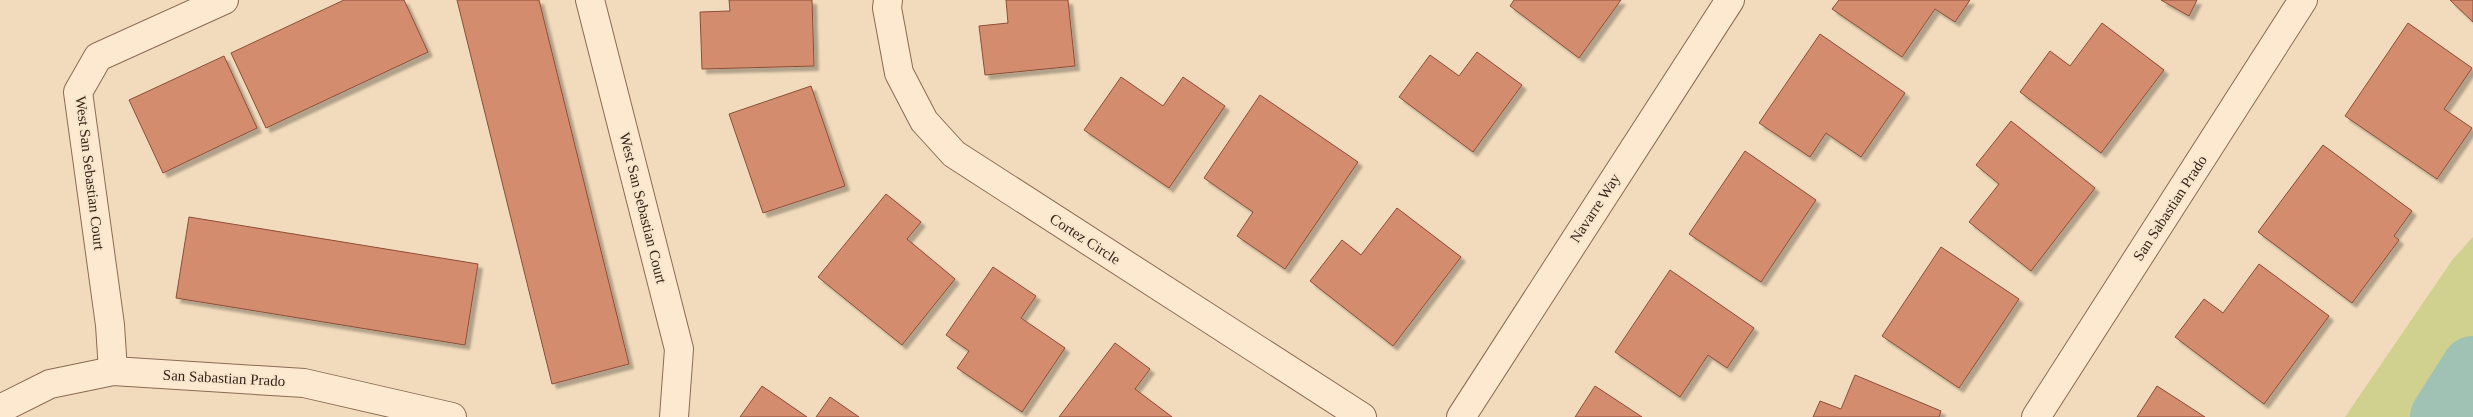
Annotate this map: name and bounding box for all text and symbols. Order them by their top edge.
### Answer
street label: West San Sebastian Court [73,95,107,252]
street label: West San Sebastian Court [616,131,670,286]
street label: San Sabastian Prado [2130,152,2210,264]
street label: Navarre Way [1567,170,1623,245]
street label: Cortez Circle [1047,210,1123,268]
street label: San Sabastian Prado [162,367,286,389]

